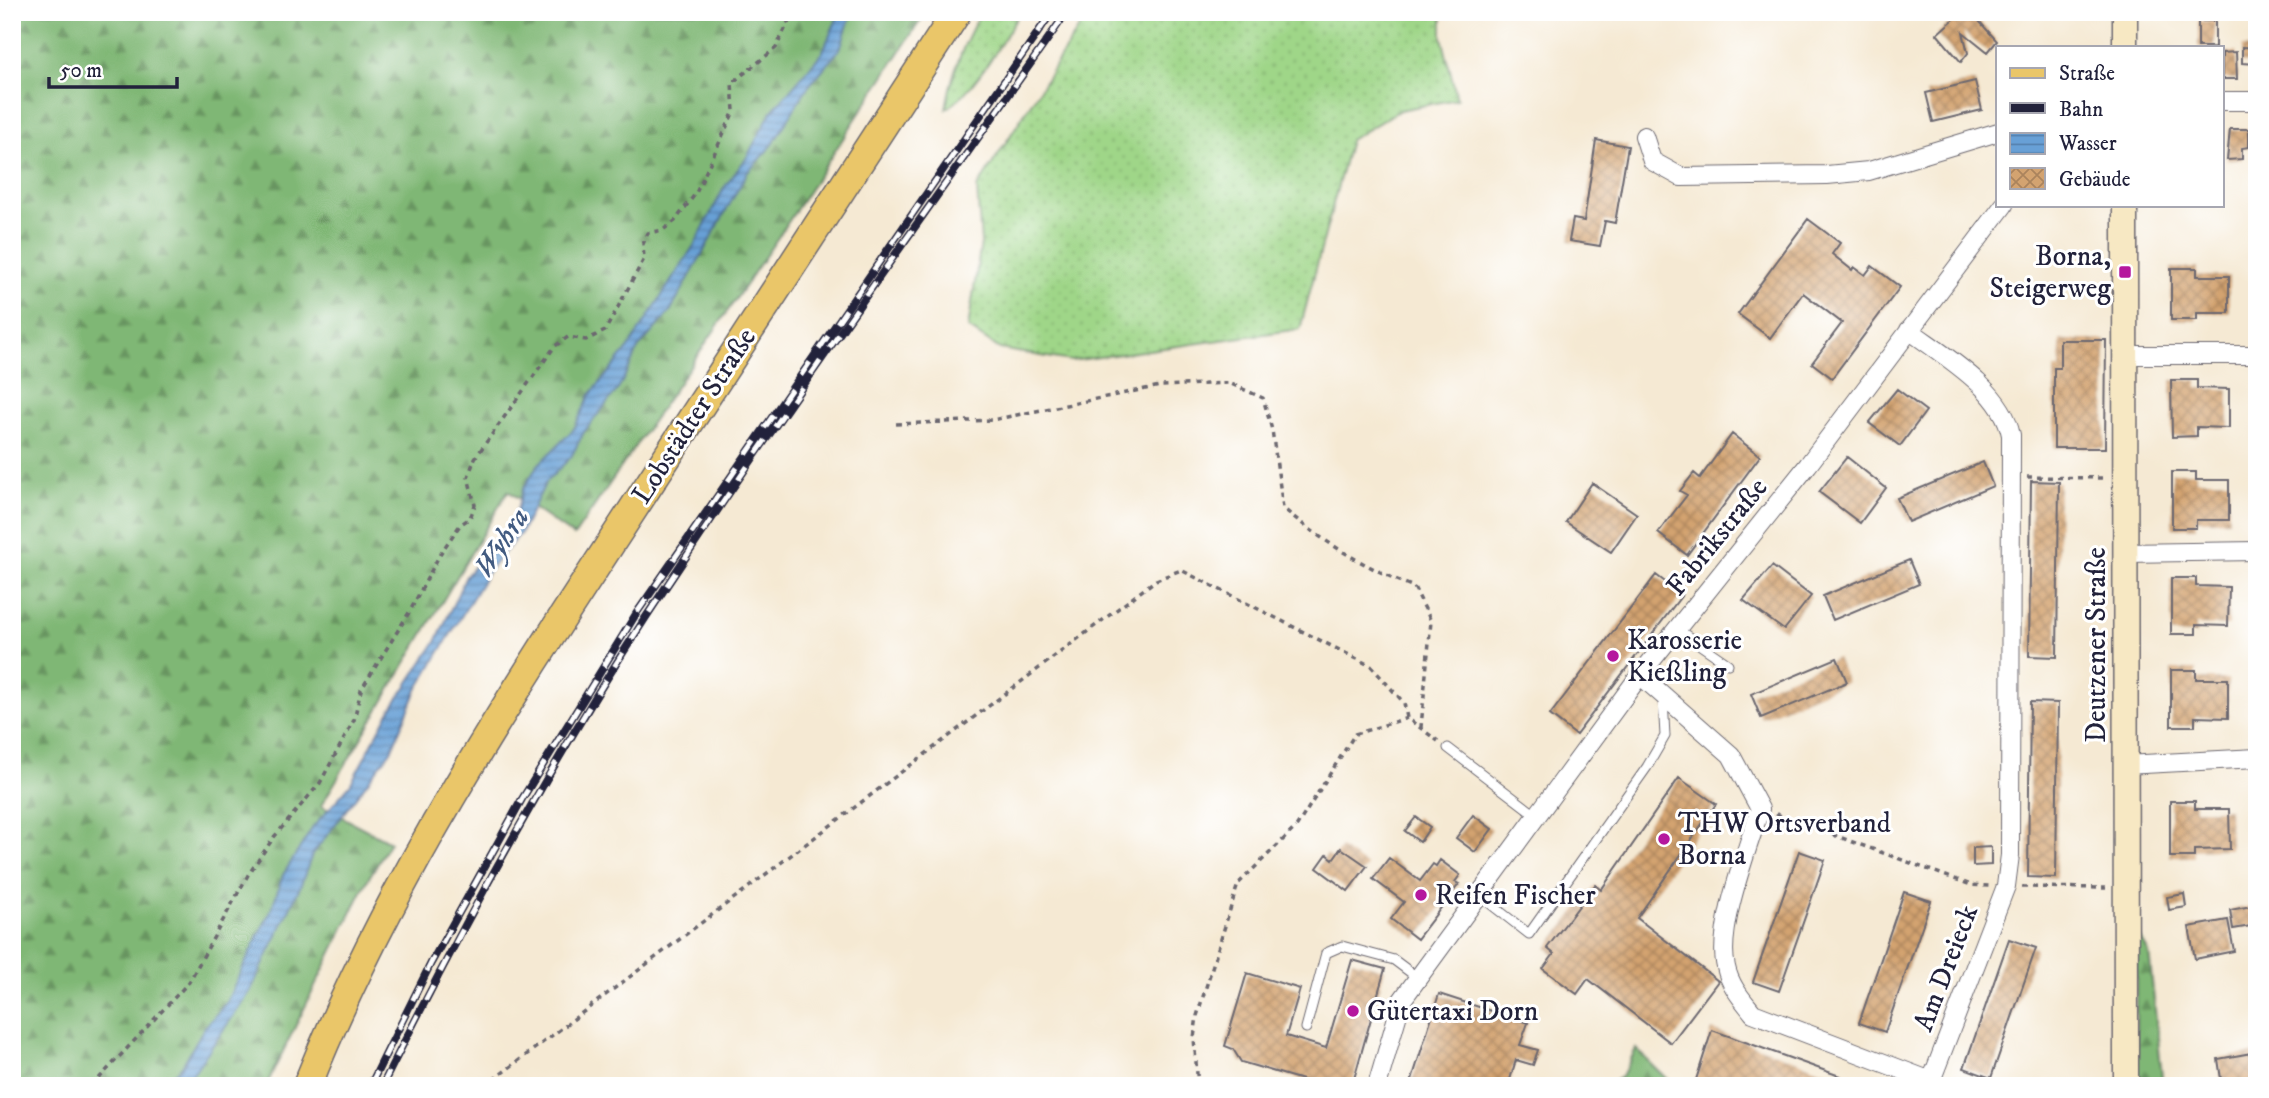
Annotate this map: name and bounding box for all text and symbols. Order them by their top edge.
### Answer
scale bar [49,46,177,90]
legend [1996,46,2224,206]
text: 50 m [60,58,102,84]
text: Straße [2059,61,2115,87]
text: Bahn [2059,97,2103,123]
text: Wasser [2058,131,2117,157]
text: Gebäude [2059,167,2131,193]
place label: Borna, Steigerweg [1990,239,2111,306]
marker: Borna, Steigerweg [2117,264,2133,280]
street label: Lobstädter Straße [624,322,764,510]
street label: Fabrikstraße [1659,471,1775,603]
water label: Wyhra [466,501,538,585]
street label: Deutzener Straße [2079,547,2114,743]
place label: Karosserie Kießling [1627,623,1742,690]
marker: Karosserie Kießling [1605,648,1621,664]
place label: THW Ortsverband Borna [1678,806,1891,873]
marker: THW Ortsverband Borna [1656,831,1672,847]
place label: Reifen Fischer [1435,878,1596,913]
marker: Reifen Fischer [1413,887,1429,903]
street label: Am Dreieck [1906,900,1986,1036]
place label: Gütertaxi Dorn [1367,994,1539,1029]
marker: Gütertaxi Dorn [1345,1003,1361,1019]

